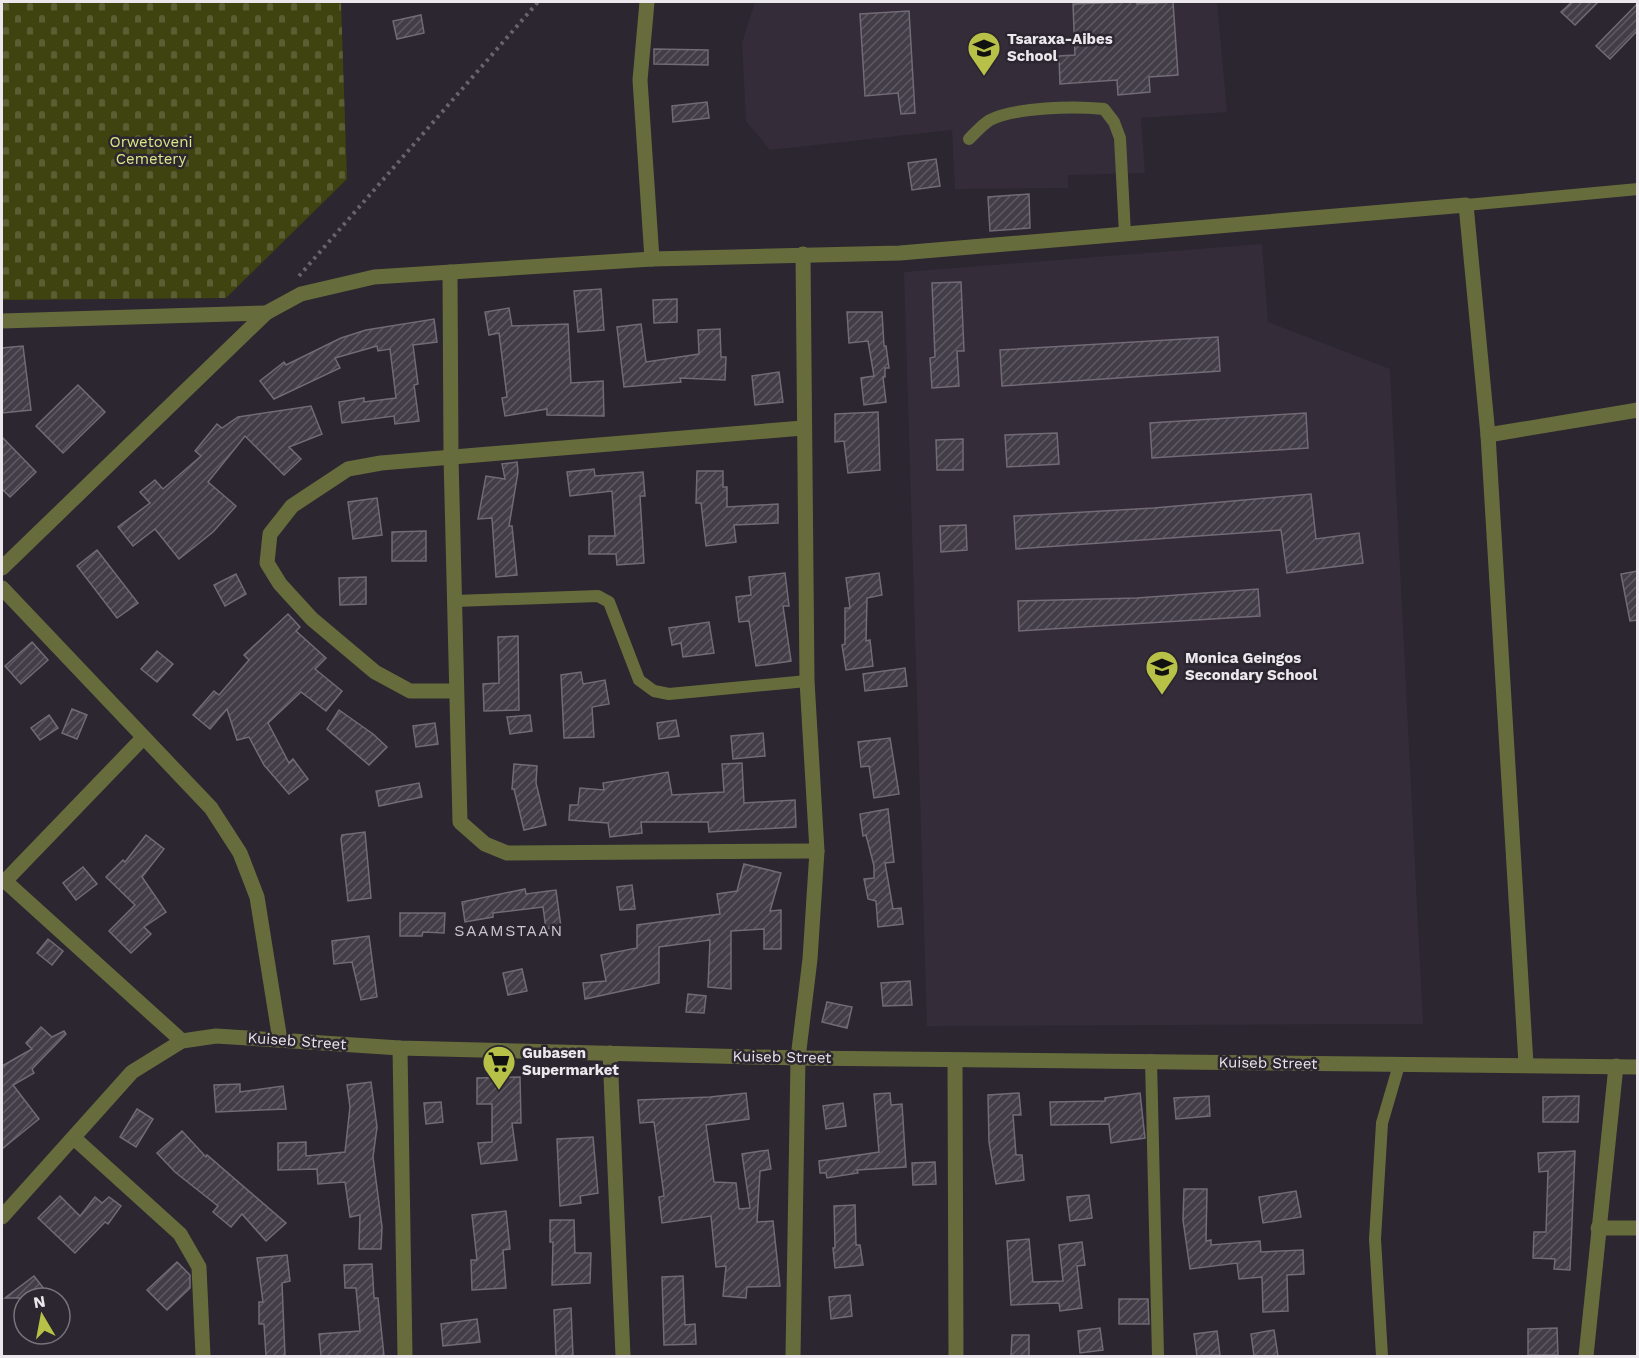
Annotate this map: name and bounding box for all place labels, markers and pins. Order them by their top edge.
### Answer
school or university icon: Tsaraxa-Aibes School [966,30,1002,77]
place label: Tsaraxa-Aibes School [1007,30,1113,65]
school or university icon: Monica Geingos Secondary School [1144,649,1180,696]
place label: Monica Geingos Secondary School [1185,649,1318,684]
supermarket icon: Gubasen Supermarket [481,1044,517,1091]
place label: Gubasen Supermarket [522,1044,619,1079]

